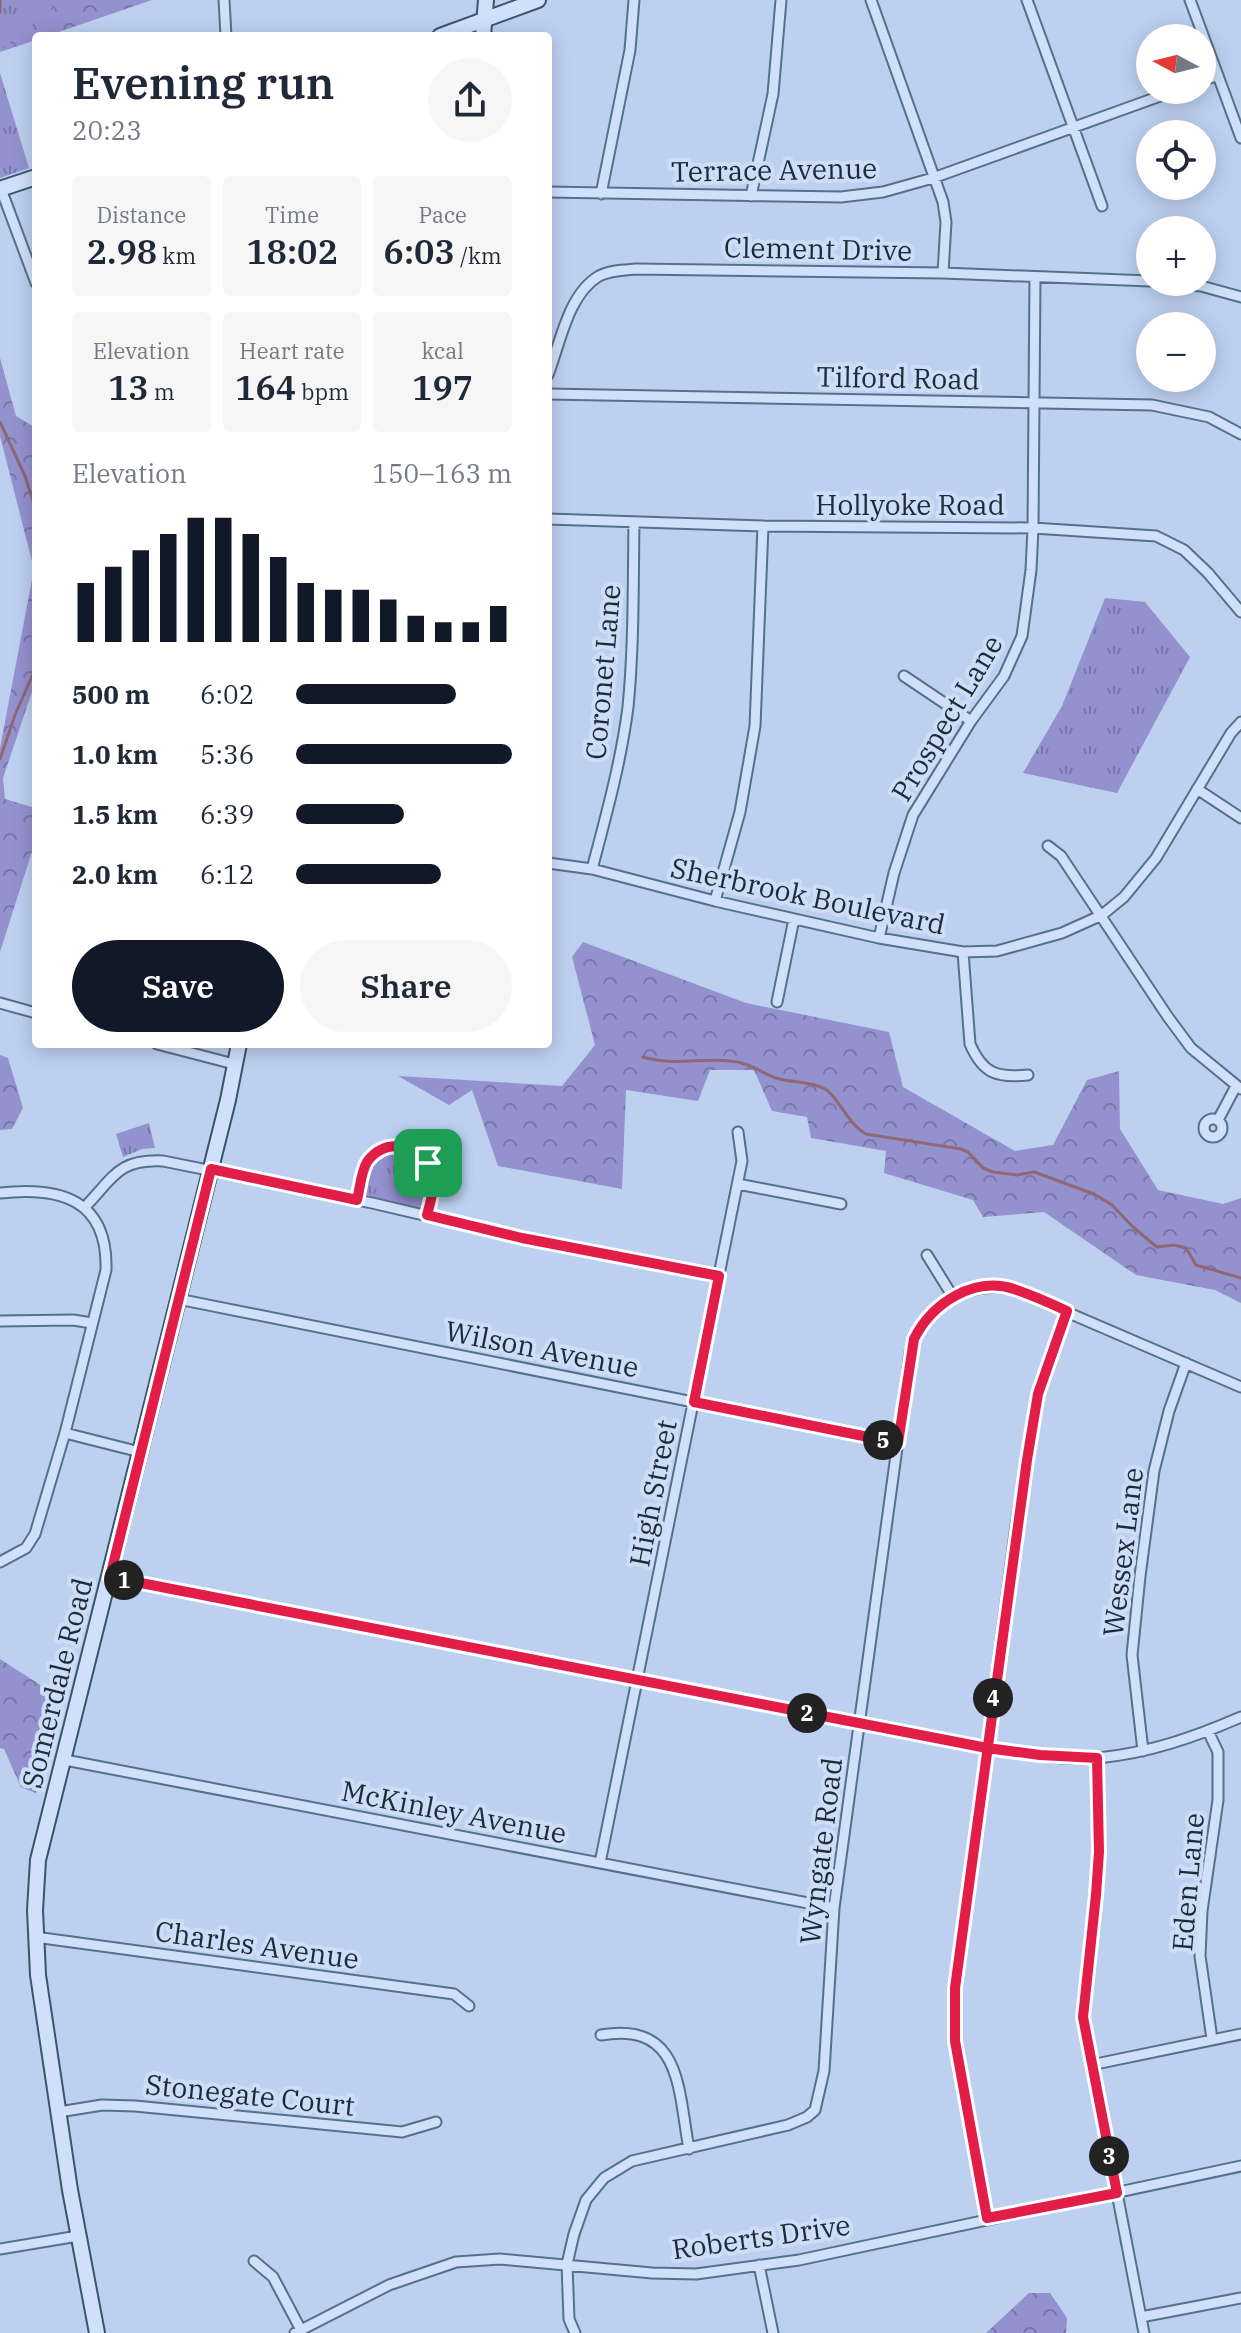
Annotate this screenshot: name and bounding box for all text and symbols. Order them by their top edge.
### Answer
north arrow [1136,24,1216,104]
map controls [1136,24,1216,392]
text: Evening run [72,54,335,111]
button: share [428,58,512,142]
text: 20:23 [72,113,142,147]
button: locate [1136,120,1216,200]
street label: Terrace Avenue [671,149,877,190]
text: Distance [96,200,186,229]
text: Time [265,200,319,229]
text: Pace [418,200,467,229]
button: + [1136,216,1216,296]
street label: Clement Drive [724,228,912,269]
text: 2.98 [87,229,157,273]
text: 18:02 [246,229,338,273]
text: 6:03 [384,229,455,273]
text: km [157,241,196,270]
text: /km [455,241,502,270]
button: − [1136,312,1216,392]
text: Elevation [93,336,190,365]
text: Heart rate [239,336,345,365]
text: kcal [421,336,464,365]
street label: Tilford Road [816,358,980,397]
text: 13 [108,365,149,409]
text: 164 [235,365,296,409]
text: 197 [412,365,473,409]
text: m [149,377,175,406]
text: bpm [296,377,349,406]
text: Elevation [72,456,187,490]
text: 150–163 m [372,456,512,490]
street label: Hollyoke Road [815,486,1005,523]
street label: Coronet Lane [576,583,629,761]
street label: Prospect Lane [883,628,1011,807]
text: 500 m [72,677,150,711]
text: 6:02 [200,677,254,711]
text: 1.0 km [72,737,158,771]
text: 5:36 [200,737,254,771]
text: 1.5 km [72,797,158,831]
text: 6:39 [200,797,254,831]
street label: Sherbrook Boulevard [667,848,949,943]
text: 2.0 km [72,857,158,891]
text: 6:12 [200,857,254,891]
button: Save [72,940,284,1032]
button: Share [300,940,512,1032]
pin [394,1129,462,1197]
icon: arrive [406,1141,450,1185]
street label: Wilson Avenue [442,1312,642,1385]
street label: High Street [620,1416,685,1569]
pin: 5 [863,1420,903,1460]
text: 5 [876,1425,890,1454]
street label: Wessex Lane [1094,1465,1151,1638]
pin: 1 [104,1560,144,1600]
text: 1 [117,1565,131,1594]
street label: Somerdale Road [13,1574,101,1792]
pin: 4 [973,1678,1013,1718]
text: 4 [986,1683,1000,1712]
pin: 2 [787,1693,827,1733]
text: 2 [800,1698,814,1727]
street label: Wyngate Road [791,1755,850,1947]
street label: McKinley Avenue [338,1772,570,1851]
street label: Eden Lane [1163,1811,1212,1953]
street label: Charles Avenue [153,1912,361,1977]
street label: Stonegate Court [144,2065,357,2124]
pin: 3 [1089,2136,1129,2176]
text: 3 [1102,2141,1116,2170]
street label: Roberts Drive [669,2206,852,2267]

